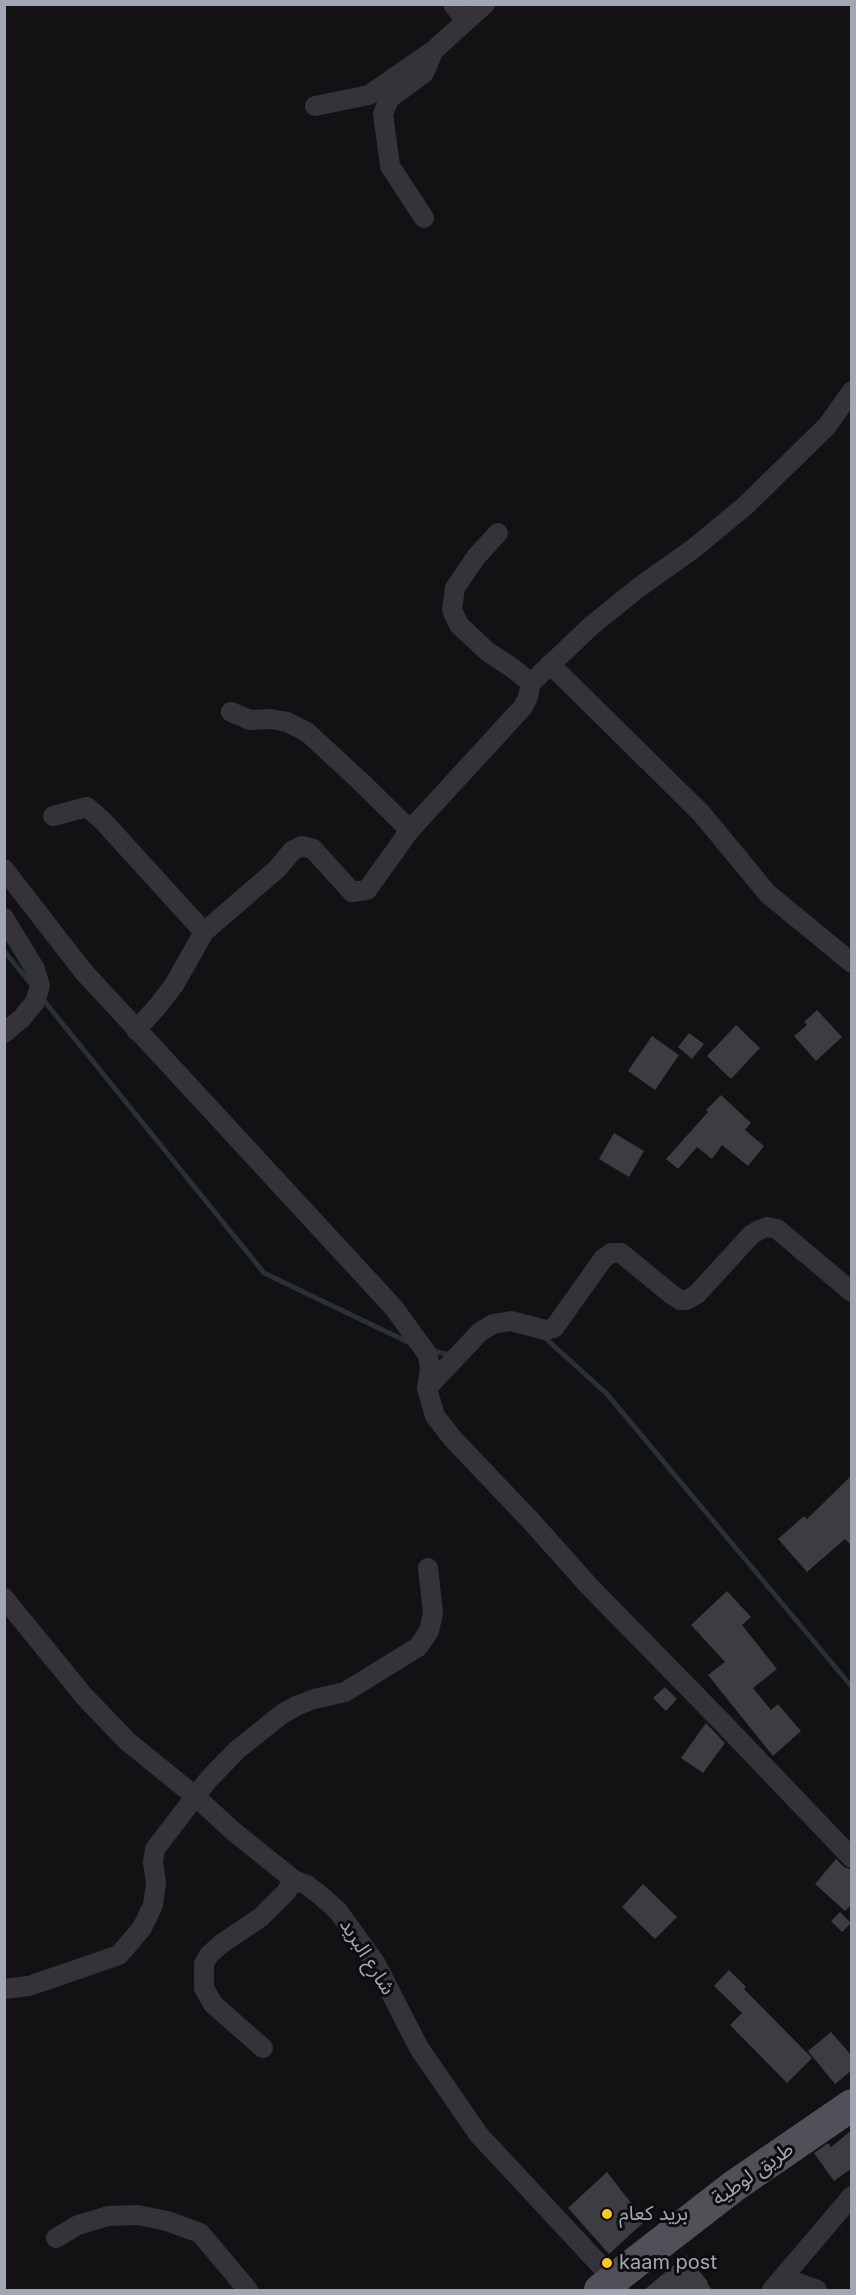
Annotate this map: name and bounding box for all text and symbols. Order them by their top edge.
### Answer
street label: شارع البريد [334,1914,400,2000]
street label: طريق لوطية [708,2137,798,2211]
place label: بريد كعام [619,2202,688,2226]
marker: بريد كعام [600,2207,614,2221]
place label: kaam post [619,2251,717,2275]
marker: kaam post [600,2256,614,2270]

